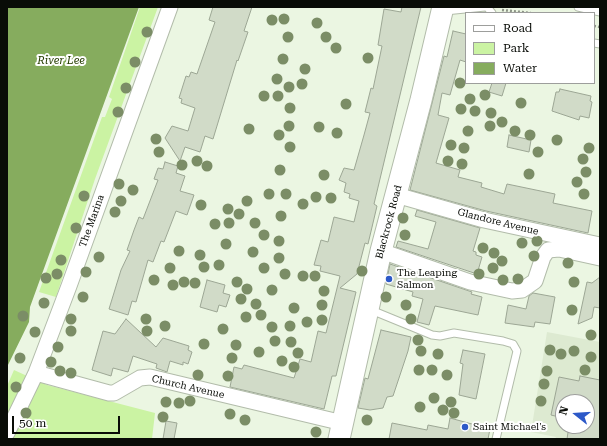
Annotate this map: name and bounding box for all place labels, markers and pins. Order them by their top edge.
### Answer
place label: The Leaping Salmon [397,267,457,290]
marker: The Leaping Salmon [384,274,394,284]
place label: Saint Michael's [473,421,546,433]
marker: Saint Michael's [460,422,470,432]

